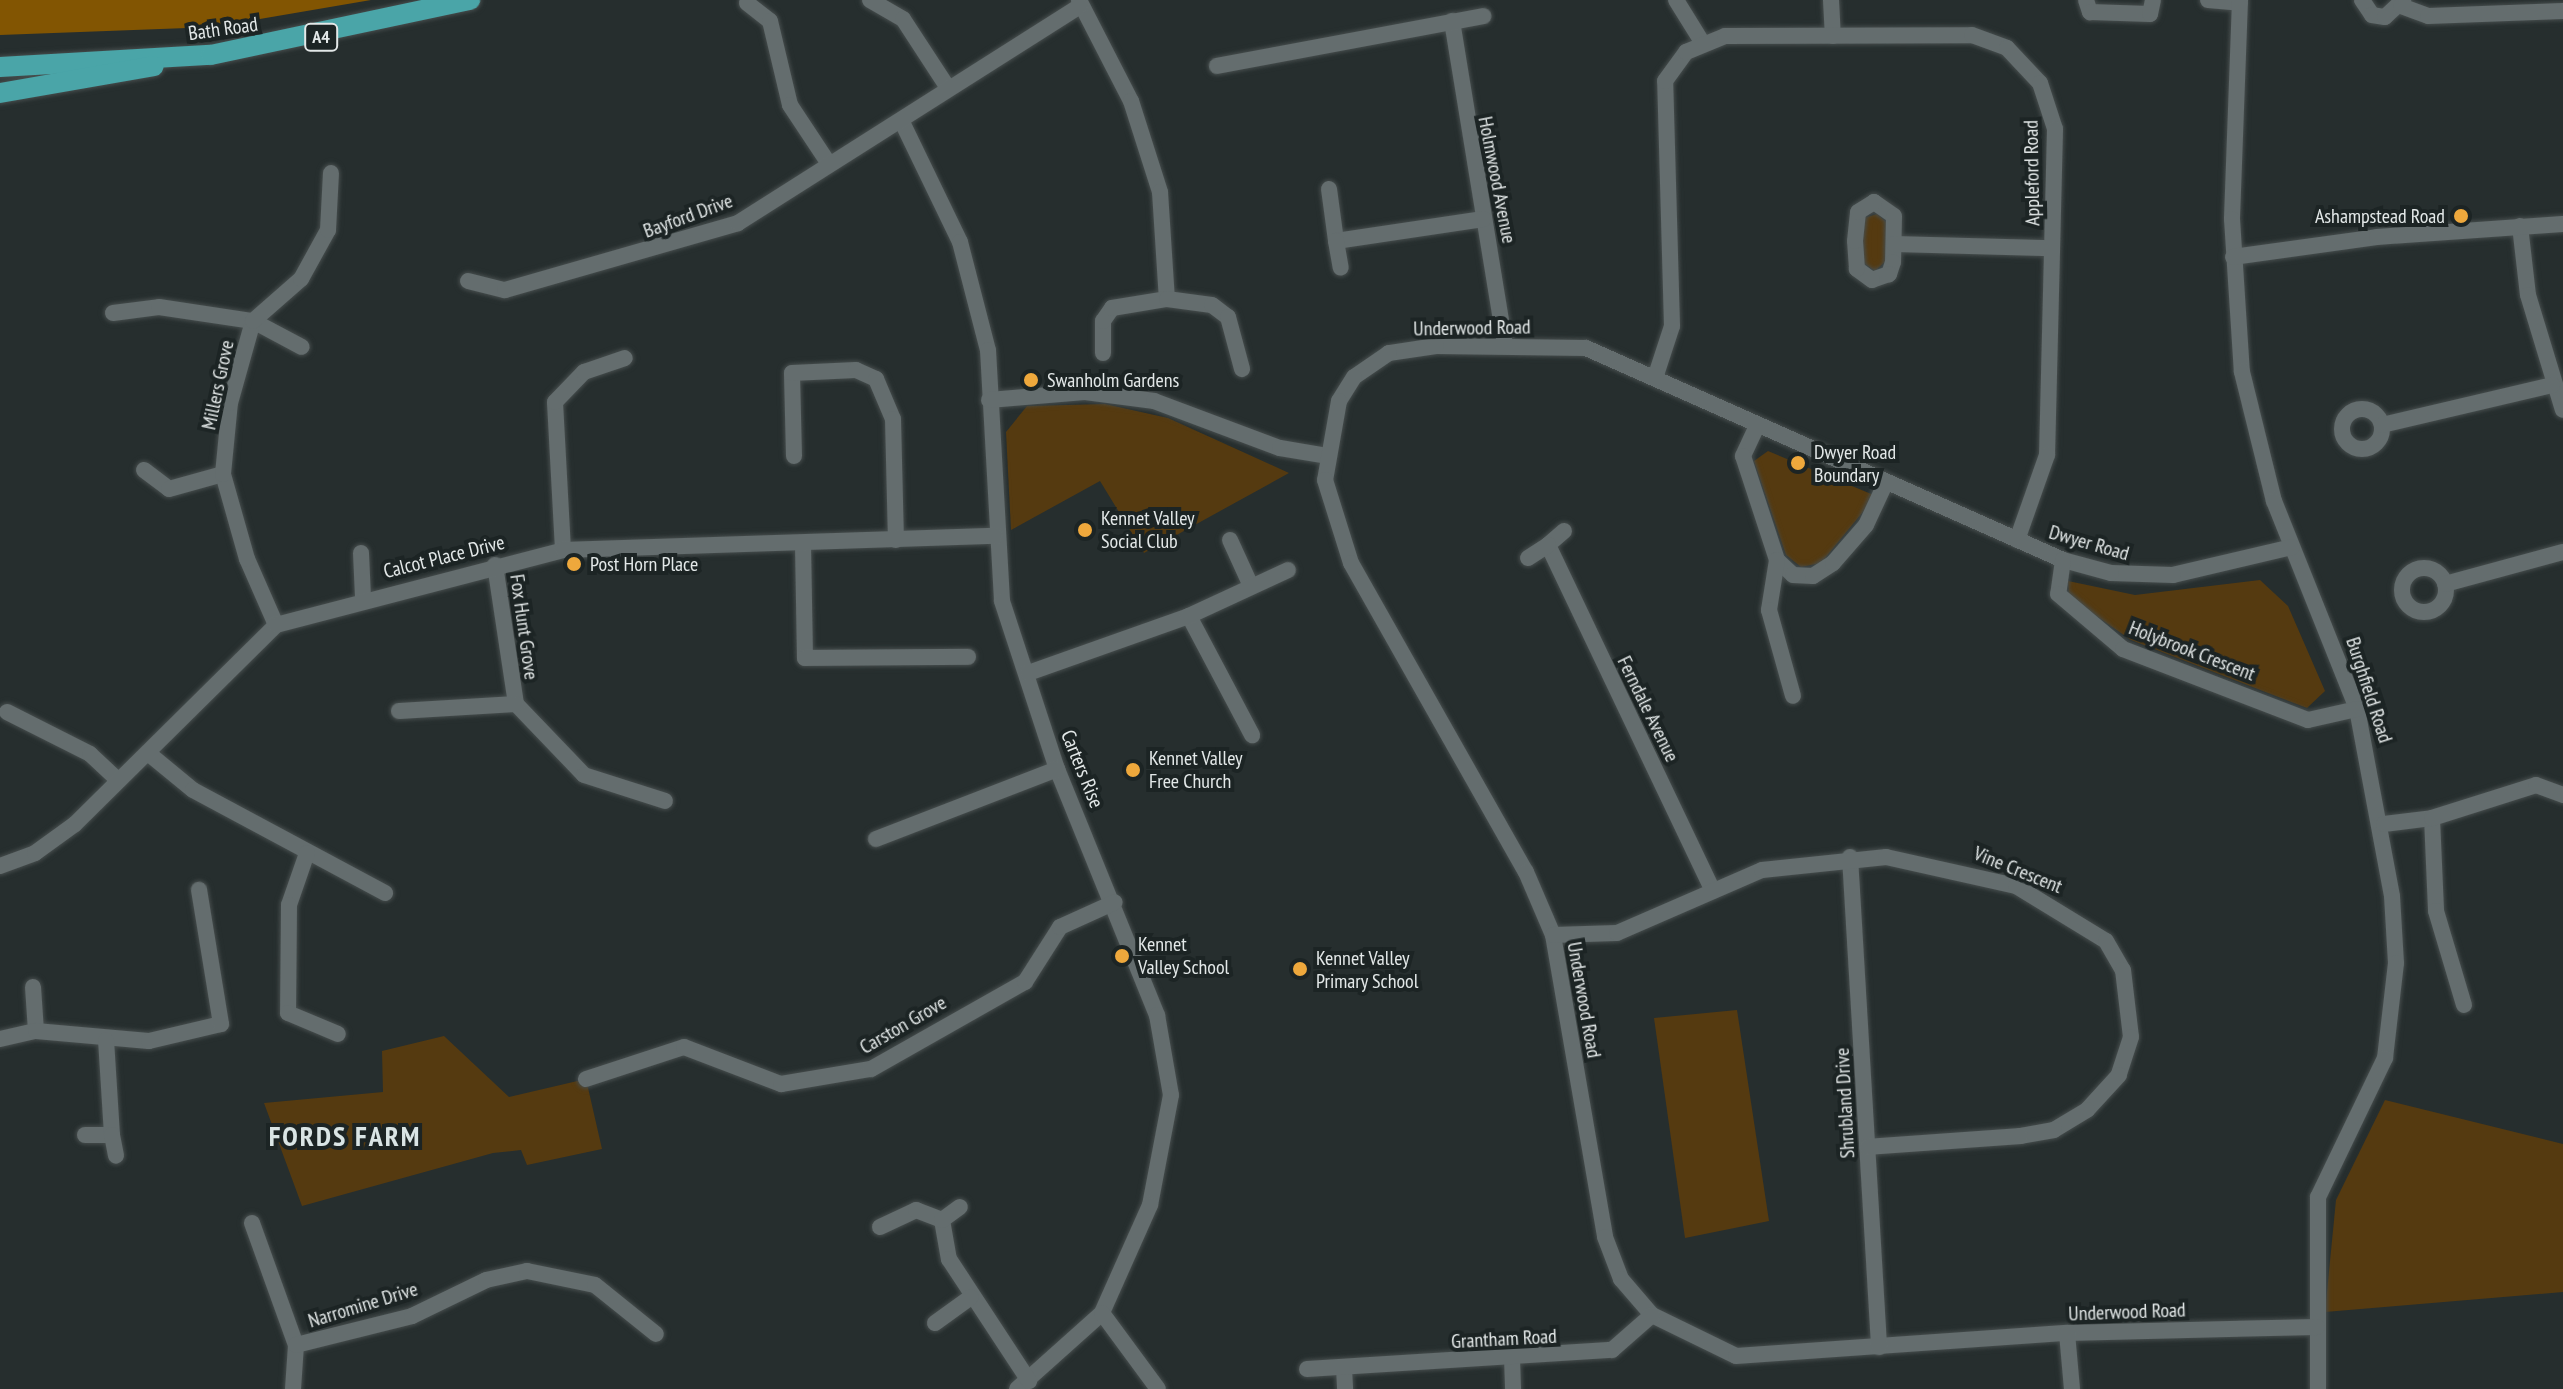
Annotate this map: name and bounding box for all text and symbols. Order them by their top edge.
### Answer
street label: Bath Road [187,12,259,46]
road number: A4 [303,23,339,51]
street label: Holmwood Avenue [1473,114,1521,246]
street label: Appleford Road [2019,120,2045,226]
street label: Bayford Drive [640,189,736,243]
place label: Ashampstead Road [2315,204,2445,228]
marker: Ashampstead Road [2452,207,2470,225]
street label: Underwood Road [1413,315,1531,341]
street label: Millers Grove [197,338,239,432]
place label: Swanholm Gardens [1047,368,1179,392]
marker: Swanholm Gardens [1022,371,1040,389]
place label: Dwyer Road Boundary [1814,440,1896,487]
marker: Dwyer Road Boundary [1789,454,1807,472]
place label: Kennet Valley Social Club [1101,506,1195,553]
street label: Dwyer Road [2046,520,2132,566]
marker: Kennet Valley Social Club [1076,521,1094,539]
street label: Calcot Place Drive [381,530,507,584]
place label: Post Horn Place [590,552,698,576]
marker: Post Horn Place [565,555,583,573]
street label: Fox Hunt Grove [505,572,543,682]
street label: Holybrook Crescent [2125,616,2259,686]
street label: Burghfield Road [2341,634,2397,746]
street label: Ferndale Avenue [1612,652,1684,766]
street label: Carters Rise [1056,727,1108,811]
place label: Kennet Valley Free Church [1149,746,1243,793]
marker: Kennet Valley Free Church [1124,761,1142,779]
street label: Vine Crescent [1970,841,2066,899]
place label: Kennet Valley School [1138,932,1230,979]
street label: Underwood Road [1562,940,1606,1060]
place label: Kennet Valley Primary School [1316,946,1419,993]
marker: Kennet Valley School [1113,947,1131,965]
marker: Kennet Valley Primary School [1291,960,1309,978]
street label: Carston Grove [855,991,951,1059]
street label: Shrubland Drive [1830,1047,1860,1159]
district label: FORDS FARM [269,1119,421,1153]
street label: Narromine Drive [305,1277,421,1333]
street label: Underwood Road [2068,1298,2186,1326]
street label: Grantham Road [1451,1324,1557,1354]

